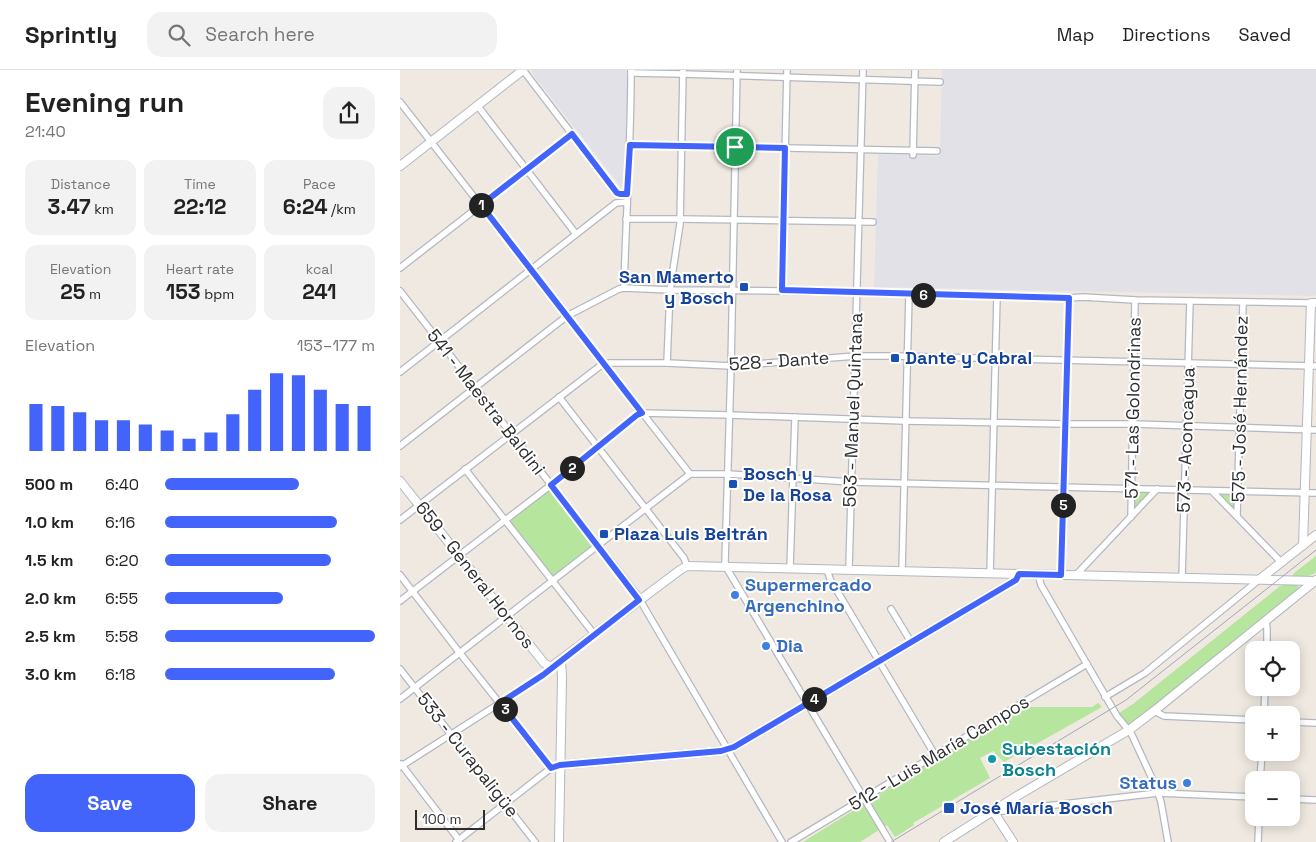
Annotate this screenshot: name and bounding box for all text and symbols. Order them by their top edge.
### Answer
search box [147,12,497,57]
text: Sprintly [25,19,117,50]
icon: search [165,21,193,49]
text: Search here [205,22,315,47]
text: Map [1057,23,1094,46]
text: Directions [1122,23,1211,46]
text: Saved [1239,23,1291,46]
text: Evening run [25,84,184,120]
button: share [323,87,375,139]
text: 21:40 [25,121,66,142]
pin [714,126,756,168]
icon: arrive [721,133,749,161]
text: Distance [51,175,110,193]
text: Time [184,175,216,193]
text: Pace [303,175,336,193]
pin: 1 [468,192,494,218]
text: 3.47 [48,193,91,220]
text: 22:12 [173,193,227,220]
text: 6:24 [283,193,328,220]
text: 1 [478,196,485,214]
text: km [91,200,114,218]
text: /km [328,200,356,218]
text: Elevation [50,260,111,278]
text: Heart rate [166,260,234,278]
text: kcal [306,260,333,278]
place label: San Mamerto y Bosch [619,265,734,309]
text: 25 [60,278,85,305]
text: 153 [166,278,201,305]
text: 241 [302,278,336,305]
marker: San Mamerto y Bosch [738,281,750,293]
pin: 6 [910,282,936,308]
text: m [85,285,101,303]
text: bpm [201,285,234,303]
text: 6 [919,286,928,304]
street label: 563 - Manuel Quintana [838,312,867,508]
street label: 575 - José Hernández [1226,315,1253,503]
street label: 571 - Las Golondrinas [1119,317,1146,499]
street label: 541 - Maestra Baldini [422,324,551,479]
text: Elevation [25,335,95,356]
text: 153–177 m [297,335,375,356]
street label: 528 - Dante [728,346,830,375]
place label: Dante y Cabral [905,346,1032,369]
marker: Dante y Cabral [889,352,901,364]
street label: 573 - Aconcagua [1171,367,1200,513]
pin: 2 [560,456,584,480]
text: 2 [568,459,577,477]
place label: Bosch y De la Rosa [743,462,832,506]
text: 500 m [25,474,73,495]
text: 6:40 [105,474,139,495]
marker: Bosch y De la Rosa [727,478,739,490]
pin: 5 [1050,492,1076,518]
street label: 659 - General Hornos [411,496,540,653]
text: 5 [1059,496,1068,514]
text: 1.0 km [25,512,74,533]
text: 6:16 [105,512,135,533]
place label: Plaza Luis Beltrán [614,522,768,545]
marker: Plaza Luis Beltrán [598,528,610,540]
text: 1.5 km [25,550,73,571]
text: 6:20 [105,550,139,571]
place label: Supermercado Argenchino [745,573,872,617]
text: 2.0 km [25,588,76,609]
text: 6:55 [105,588,138,609]
marker: Supermercado Argenchino [729,589,741,601]
text: 2.5 km [25,626,76,647]
text: 5:58 [105,626,138,647]
place label: Dia [776,634,804,657]
marker: Dia [760,640,772,652]
map controls [1245,641,1300,826]
button: locate [1245,641,1300,696]
text: 3.0 km [25,664,76,685]
text: 6:18 [105,664,136,685]
pin: 4 [802,686,826,712]
street label: 533 - Curapaligüe [412,688,524,822]
text: 4 [810,690,819,708]
street label: 512 - Luis María Campos [844,690,1033,816]
pin: 3 [492,696,518,722]
button: + [1245,706,1300,761]
place label: Subestación Bosch [1002,737,1111,781]
marker: Subestación Bosch [986,753,998,765]
place label: Status [1119,771,1177,794]
button: − [1245,771,1300,826]
button: Save [25,774,195,832]
button: Share [205,774,375,832]
marker: Status [1181,777,1193,789]
place label: José María Bosch [960,796,1113,819]
marker: José María Bosch [942,801,956,815]
scale bar [415,807,485,830]
text: 100 m [422,810,461,828]

